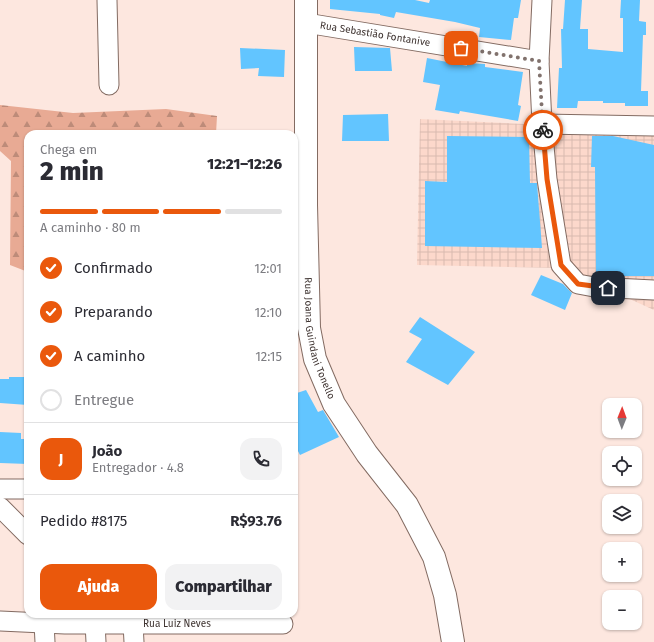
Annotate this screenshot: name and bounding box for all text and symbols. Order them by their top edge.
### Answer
street label: Rua Sebastião Fontanive [319,19,431,49]
pin [444,31,478,65]
icon: bag [450,37,472,59]
courier [523,110,563,150]
icon: bike [532,119,554,141]
text: Chega em [40,142,97,157]
text: 12:21–12:26 [207,155,282,173]
text: 2 min [40,156,104,187]
text: A caminho · 80 m [40,220,141,235]
icon: check [40,257,62,279]
text: Confirmado [74,259,153,277]
text: 12:01 [254,261,282,276]
pin [591,271,625,305]
street label: Rua Joana Guindani Tonello [302,277,337,401]
icon: home [597,277,619,299]
icon: check [40,301,62,323]
text: Preparando [74,303,153,321]
text: 12:10 [254,305,282,320]
icon: check [40,345,62,367]
text: A caminho [74,347,145,365]
text: 12:15 [255,349,282,364]
text: Entregue [74,391,134,409]
north arrow [602,398,642,438]
map controls [602,398,642,630]
button: phone [240,438,282,480]
text: João [92,442,122,460]
button: locate [602,446,642,486]
text: J [59,450,63,468]
text: Entregador · 4.8 [92,460,184,475]
button: layers [602,494,642,534]
text: Pedido #8175 [40,512,127,530]
text: R$93.76 [230,512,282,530]
button: + [602,542,642,582]
button: Ajuda [40,564,157,610]
button: Compartilhar [165,564,282,610]
button: − [602,590,642,630]
street label: Rua Luiz Neves [143,618,211,630]

